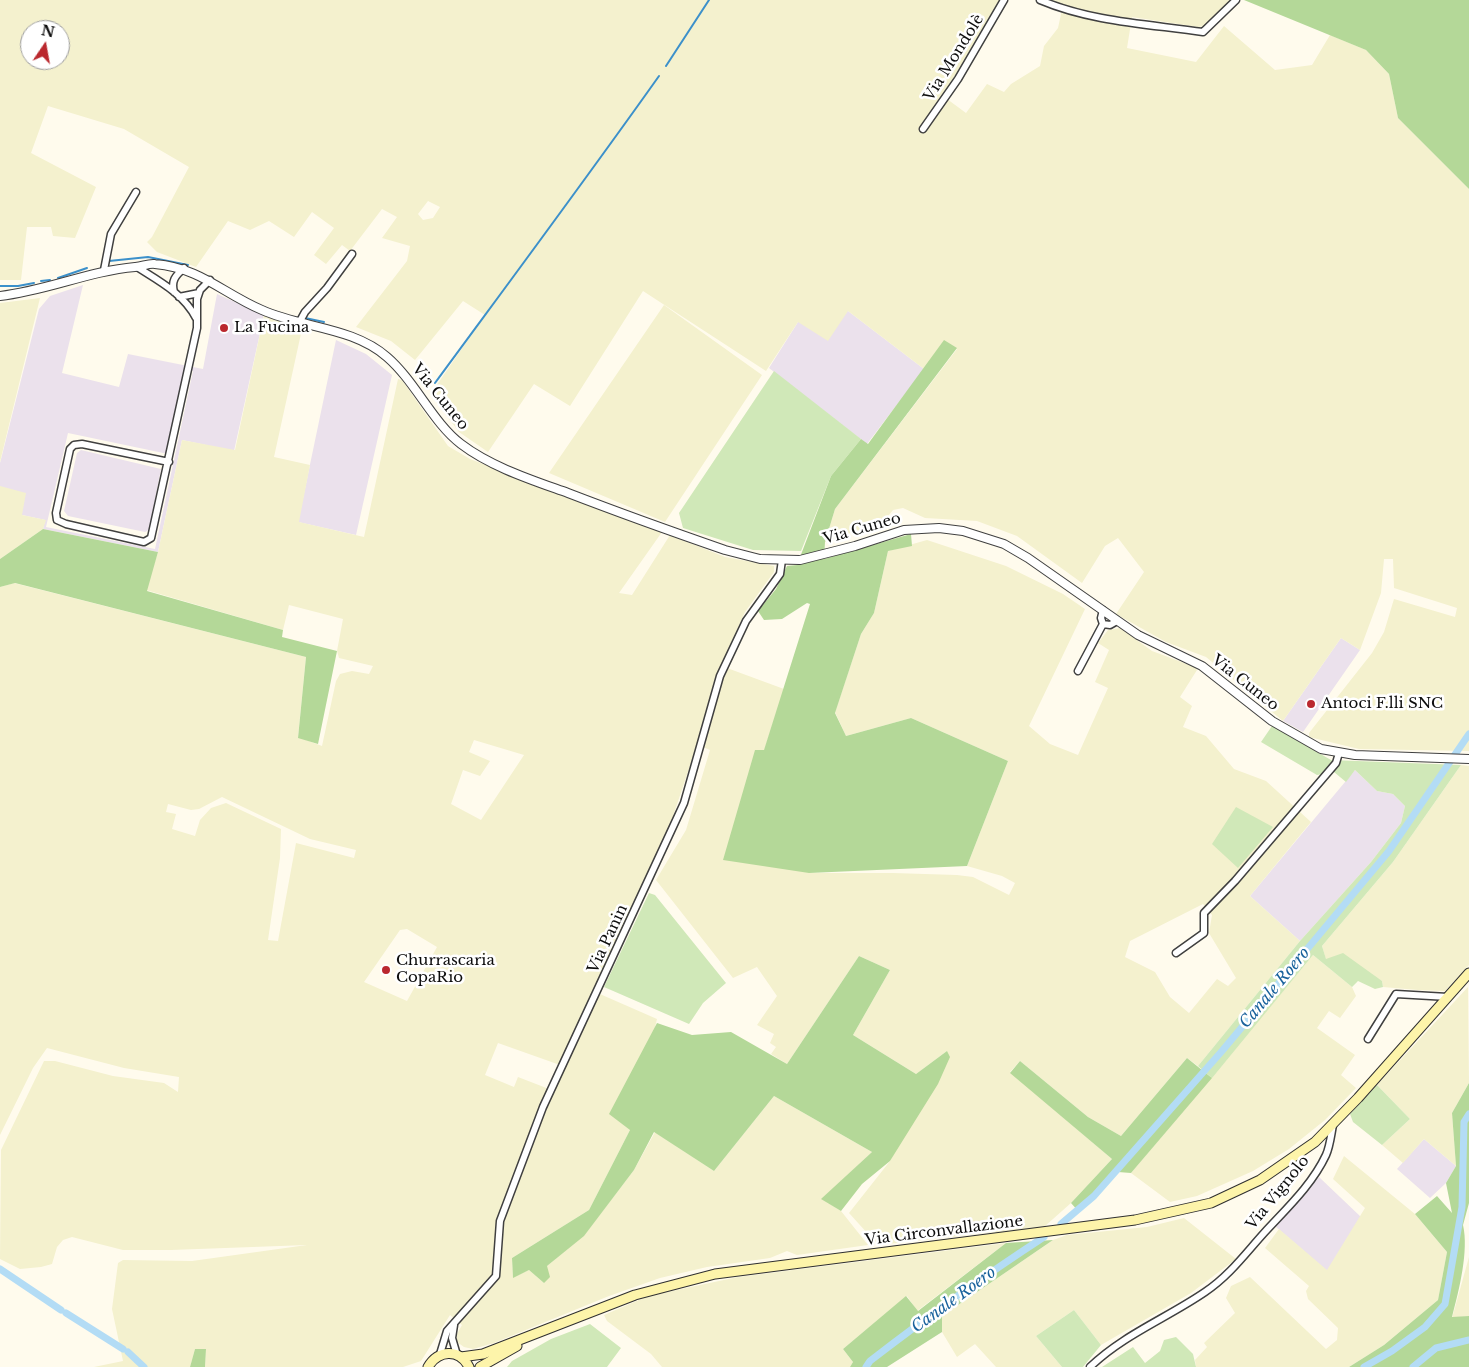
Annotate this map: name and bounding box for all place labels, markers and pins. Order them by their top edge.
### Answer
place label: La Fucina [234,319,309,337]
marker: La Fucina [218,322,230,334]
place label: Antoci F.lli SNC [1321,695,1443,713]
marker: Antoci F.lli SNC [1305,698,1317,710]
place label: Churrascaria CopaRio [396,952,495,987]
marker: Churrascaria CopaRio [380,964,392,976]

